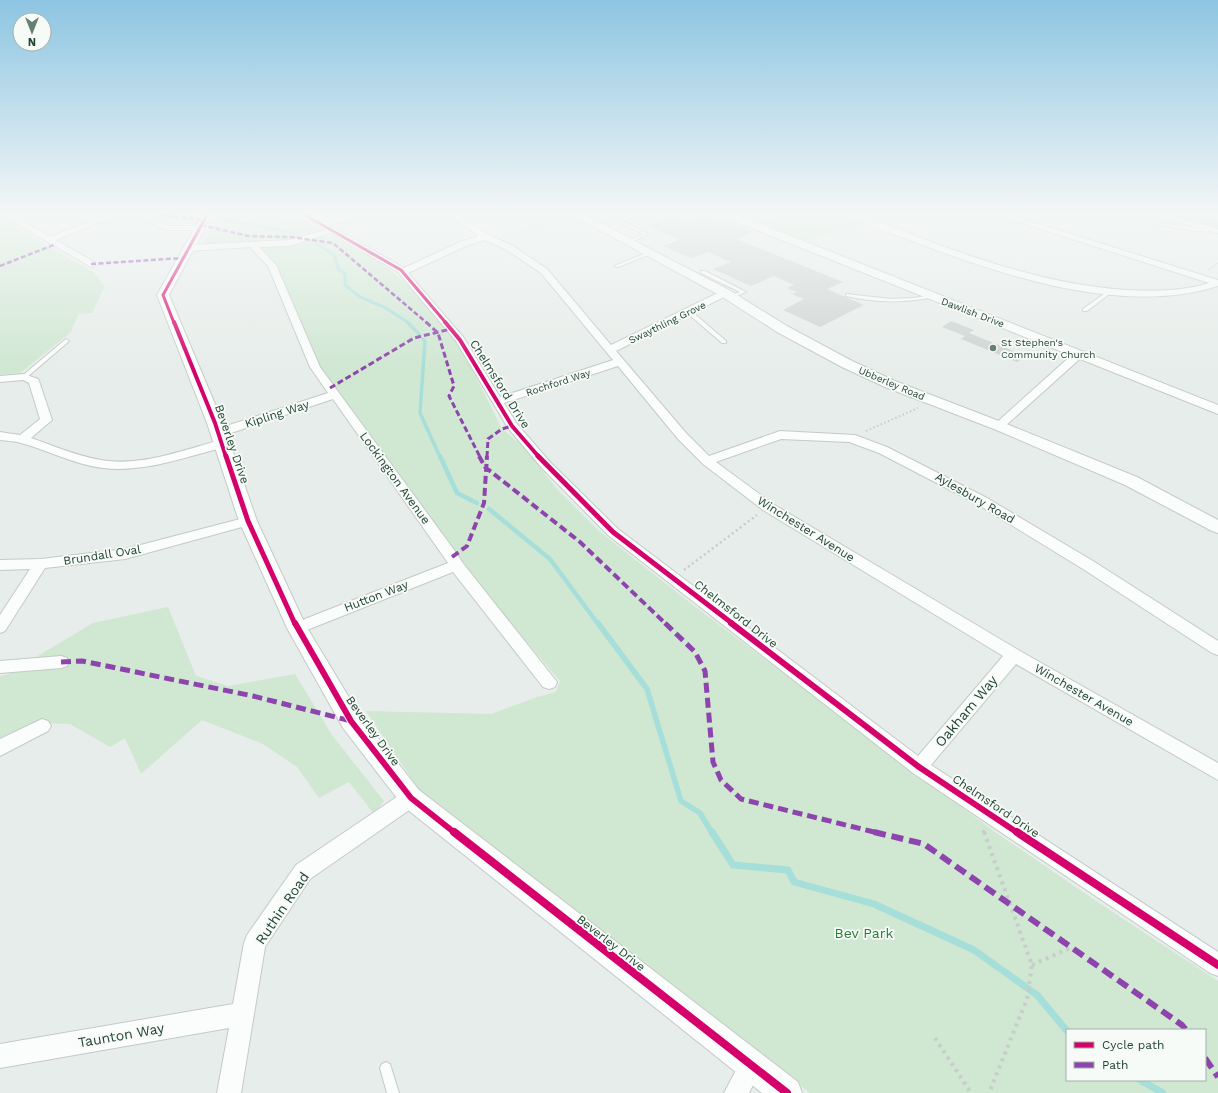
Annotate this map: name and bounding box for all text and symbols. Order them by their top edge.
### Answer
north arrow [12,12,52,52]
text: N [28,35,36,48]
street label: Dawlish Drive [940,295,1006,330]
street label: Swaythling Grove [627,299,708,346]
street label: Chelmsford Drive [467,337,533,431]
place label: St Stephen's Community Church [1001,337,1095,360]
marker: St Stephen's Community Church [988,343,998,353]
street label: Ubberley Road [857,365,927,402]
street label: Rochford Way [525,367,593,398]
street label: Kipling Way [243,397,312,431]
street label: Beverley Drive [212,403,252,485]
street label: Lockington Avenue [357,429,433,527]
street label: Aylesbury Road [933,470,1017,526]
street label: Winchester Avenue [755,493,857,565]
street label: Brundall Oval [62,542,142,568]
street label: Hutton Way [342,577,411,615]
street label: Chelmsford Drive [692,577,781,651]
street label: Winchester Avenue [1032,661,1136,729]
street label: Oakham Way [931,671,1001,750]
street label: Beverley Drive [343,693,403,769]
street label: Chelmsford Drive [950,772,1042,840]
street label: Ruthin Road [252,869,312,947]
street label: Beverley Drive [574,912,648,974]
park label: Bev Park [835,925,893,941]
street label: Taunton Way [77,1019,166,1050]
legend [1066,1029,1206,1081]
text: Cycle path [1102,1038,1164,1052]
text: Path [1102,1058,1128,1072]

